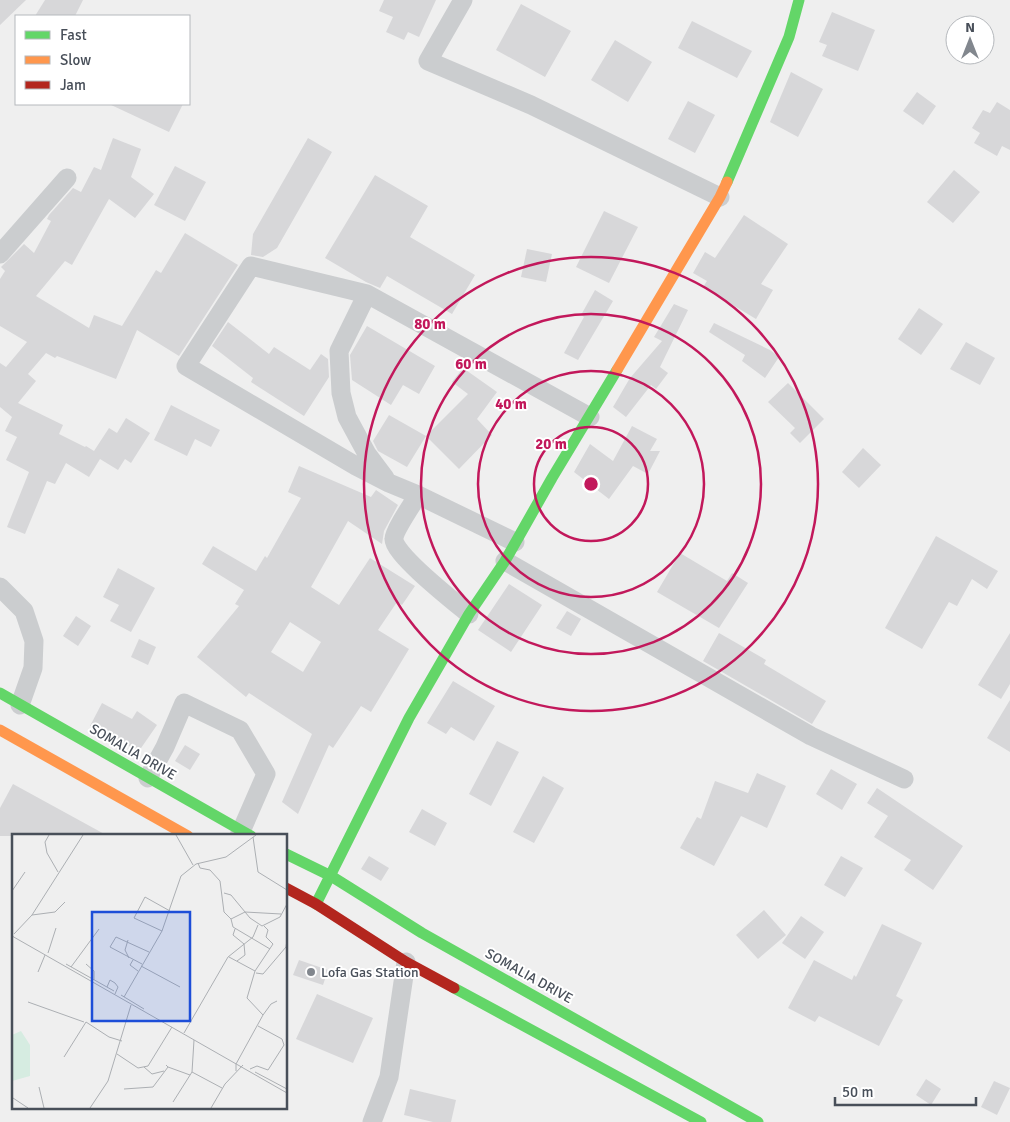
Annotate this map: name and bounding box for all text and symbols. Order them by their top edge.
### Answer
legend [15,15,190,105]
north arrow [945,15,995,65]
text: N [965,19,975,36]
text: Fast [60,26,87,44]
text: Slow [60,51,91,69]
text: Jam [60,76,86,94]
text: 80 m [414,315,446,333]
text: 60 m [455,355,487,373]
text: 40 m [495,395,527,413]
text: 20 m [535,435,567,453]
centre of rings [582,475,600,493]
street label: SOMALIA DRIVE [87,720,179,784]
inset map [12,834,288,1110]
street label: SOMALIA DRIVE [482,945,576,1007]
place label: Lofa Gas Station [321,964,419,981]
marker: Lofa Gas Station [305,966,317,978]
scale bar [835,1074,976,1106]
text: 50 m [842,1083,873,1101]

